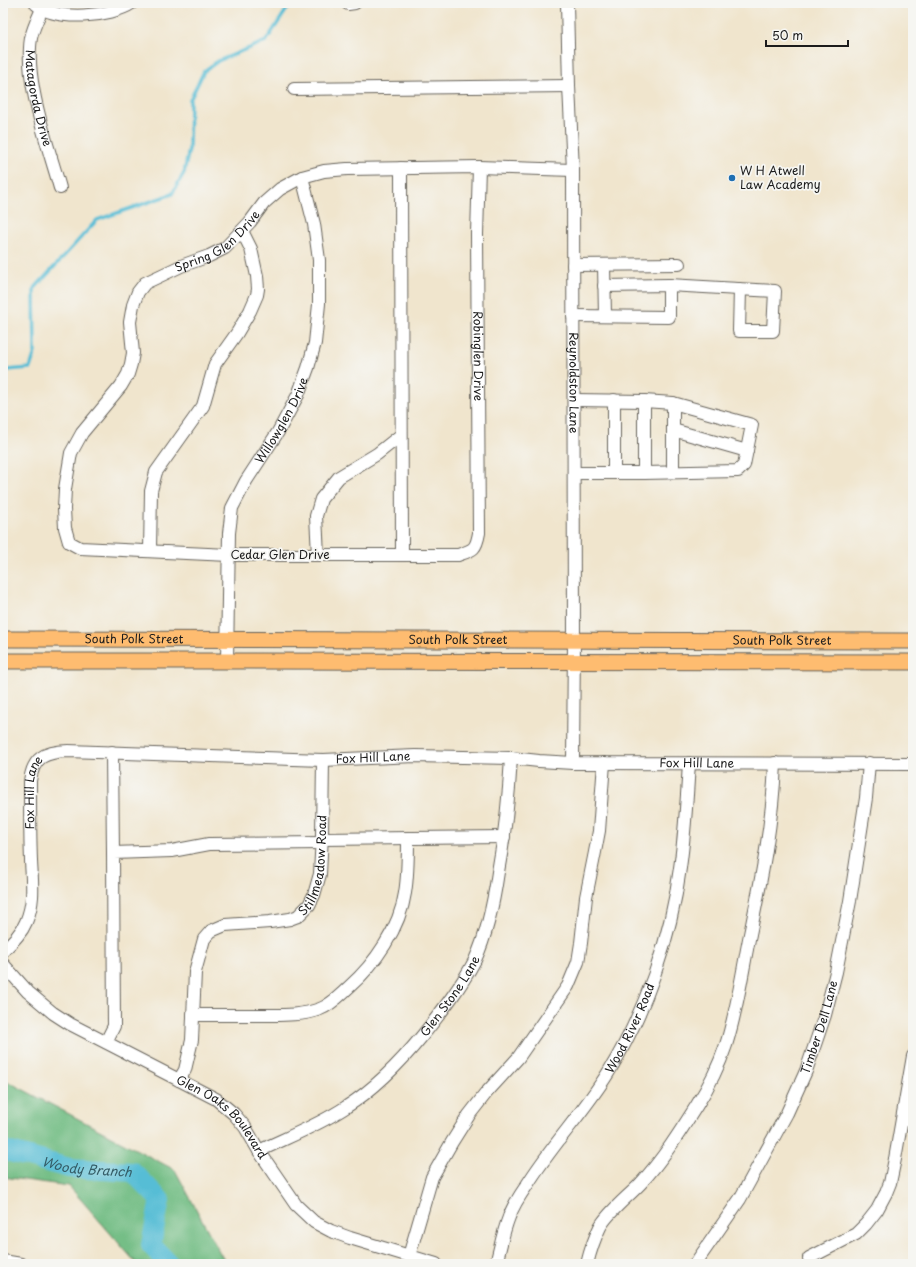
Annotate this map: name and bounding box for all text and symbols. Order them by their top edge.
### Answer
scale bar [766,22,848,48]
text: 50 m [772,26,803,44]
street label: Matagorda Drive [22,50,57,149]
place label: W H Atwell Law Academy [740,161,821,193]
marker: W H Atwell Law Academy [727,173,737,183]
street label: Spring Glen Drive [171,206,264,276]
street label: Robinglen Drive [470,311,488,401]
street label: Reynoldston Lane [565,332,584,434]
street label: Willowglen Drive [250,375,312,467]
street label: Cedar Glen Drive [230,545,330,563]
street label: South Polk Street [84,629,184,647]
street label: South Polk Street [408,630,508,648]
street label: South Polk Street [732,631,832,649]
street label: Fox Hill Lane [335,746,411,767]
street label: Fox Hill Lane [20,750,47,830]
street label: Fox Hill Lane [659,753,735,771]
street label: Stillmeadow Road [293,815,330,919]
street label: Glen Stone Lane [415,952,484,1040]
street label: Timber Dell Lane [796,978,842,1076]
street label: Wood River Road [600,980,659,1076]
street label: Glen Oaks Boulevard [173,1070,272,1163]
water label: Woody Branch [40,1151,133,1181]

